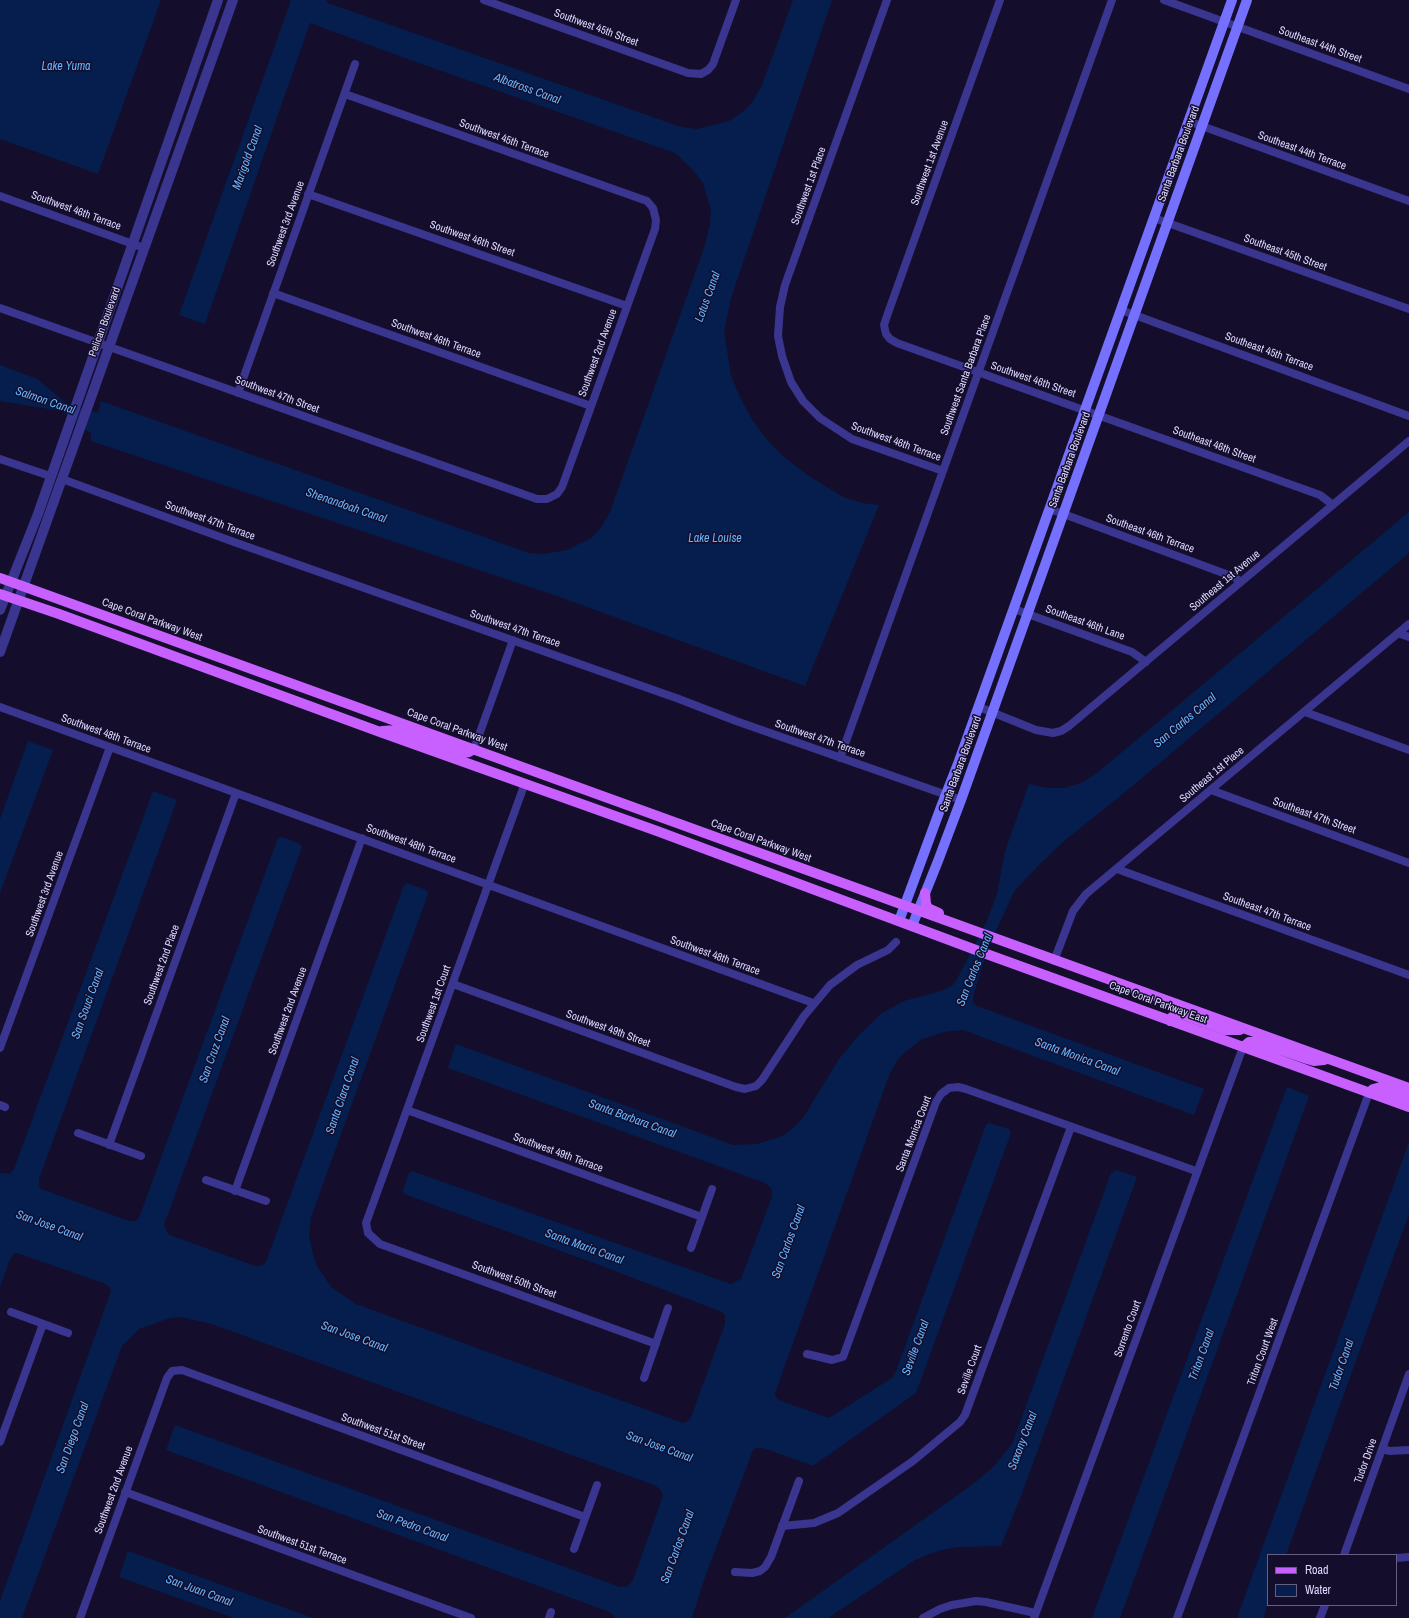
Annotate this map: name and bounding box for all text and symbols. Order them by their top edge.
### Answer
street label: Southwest 45th Street [552,7,640,49]
street label: Southeast 44th Street [1277,24,1363,66]
water label: Lake Yuma [41,60,91,74]
water label: Albatross Canal [492,70,562,108]
street label: Santa Barbara Boulevard [1155,104,1203,204]
street label: Southwest 45th Terrace [457,117,551,161]
street label: Southwest 1st Avenue [908,119,952,207]
water label: Marigold Canal [230,124,266,192]
street label: Southeast 44th Terrace [1256,129,1348,173]
street label: Southwest 1st Place [789,145,829,227]
street label: Southwest 3rd Avenue [264,179,308,269]
street label: Southwest 46th Terrace [29,189,123,233]
street label: Southwest 46th Street [428,218,516,260]
street label: Southeast 45th Street [1242,232,1328,274]
water label: Lotus Canal [692,270,724,324]
street label: Pelican Boulevard [86,285,124,359]
street label: Southwest 2nd Avenue [576,307,620,399]
street label: Southwest Santa Barbara Place [938,313,994,437]
street label: Southwest 46th Terrace [389,317,483,361]
street label: Southeast 45th Terrace [1223,330,1315,374]
street label: Southwest 46th Street [989,359,1077,401]
street label: Southwest 47th Street [233,374,321,416]
water label: Salmon Canal [13,384,77,418]
street label: Santa Barbara Boulevard [1046,410,1094,510]
street label: Southwest 46th Terrace [849,420,943,464]
street label: Southeast 46th Street [1171,424,1257,466]
water label: Shenandoah Canal [304,485,388,527]
street label: Southwest 47th Terrace [163,499,257,543]
street label: Southeast 46th Terrace [1104,512,1196,556]
water label: Lake Louise [688,532,742,546]
street label: Southeast 1st Avenue [1187,548,1263,614]
street label: Cape Coral Parkway West [100,596,204,644]
street label: Southeast 46th Lane [1044,603,1126,643]
street label: Southwest 47th Terrace [468,607,562,651]
water label: San Carlos Canal [1151,691,1219,751]
street label: Cape Coral Parkway West [405,706,509,754]
street label: Southwest 48th Terrace [59,712,153,756]
street label: Santa Barbara Boulevard [937,714,985,814]
street label: Southwest 47th Terrace [773,717,867,761]
street label: Southeast 1st Place [1177,744,1247,806]
street label: Southeast 47th Street [1271,795,1357,837]
street label: Cape Coral Parkway West [709,817,813,865]
street label: Southwest 48th Terrace [364,822,458,866]
street label: Southwest 3rd Avenue [23,849,67,939]
street label: Southeast 47th Terrace [1221,890,1313,934]
street label: Southwest 2nd Place [141,923,183,1007]
water label: San Carlos Canal [954,932,996,1008]
street label: Southwest 48th Terrace [668,934,762,978]
street label: Southwest 1st Court [414,964,454,1044]
street label: Southwest 2nd Avenue [266,965,310,1057]
water label: San Souci Canal [69,967,107,1041]
street label: Cape Coral Parkway East [1107,979,1209,1027]
street label: Southwest 49th Street [564,1008,652,1050]
water label: San Cruz Canal [196,1015,234,1085]
water label: Santa Monica Canal [1033,1035,1121,1079]
water label: Santa Clara Canal [323,1056,363,1136]
street label: Santa Monica Court [893,1094,935,1174]
water label: Santa Barbara Canal [586,1097,678,1141]
street label: Southwest 49th Terrace [511,1131,605,1175]
water label: San Carlos Canal [769,1203,809,1281]
water label: San Jose Canal [14,1207,84,1245]
water label: Santa Maria Canal [543,1226,625,1268]
street label: Southwest 50th Street [470,1259,558,1301]
street label: Sorrento Court [1112,1299,1144,1359]
street label: Triton Court West [1245,1317,1281,1387]
water label: San Jose Canal [319,1318,389,1356]
water label: Seville Canal [899,1318,933,1378]
water label: Triton Canal [1186,1327,1218,1383]
water label: Tudor Canal [1327,1337,1357,1393]
street label: Seville Court [955,1343,985,1397]
water label: San Diego Canal [53,1400,93,1476]
water label: Saxony Canal [1005,1410,1041,1472]
street label: Southwest 51st Street [339,1411,427,1453]
water label: San Jose Canal [624,1428,694,1466]
street label: Tudor Drive [1352,1437,1380,1485]
street label: Southwest 2nd Avenue [92,1444,136,1536]
water label: San Pedro Canal [374,1506,450,1546]
water label: San Carlos Canal [658,1508,698,1586]
street label: Southwest 51st Terrace [255,1523,349,1567]
legend [1267,1554,1397,1606]
text: Road [1305,1562,1329,1578]
water label: San Juan Canal [164,1572,234,1610]
text: Water [1305,1582,1331,1598]

